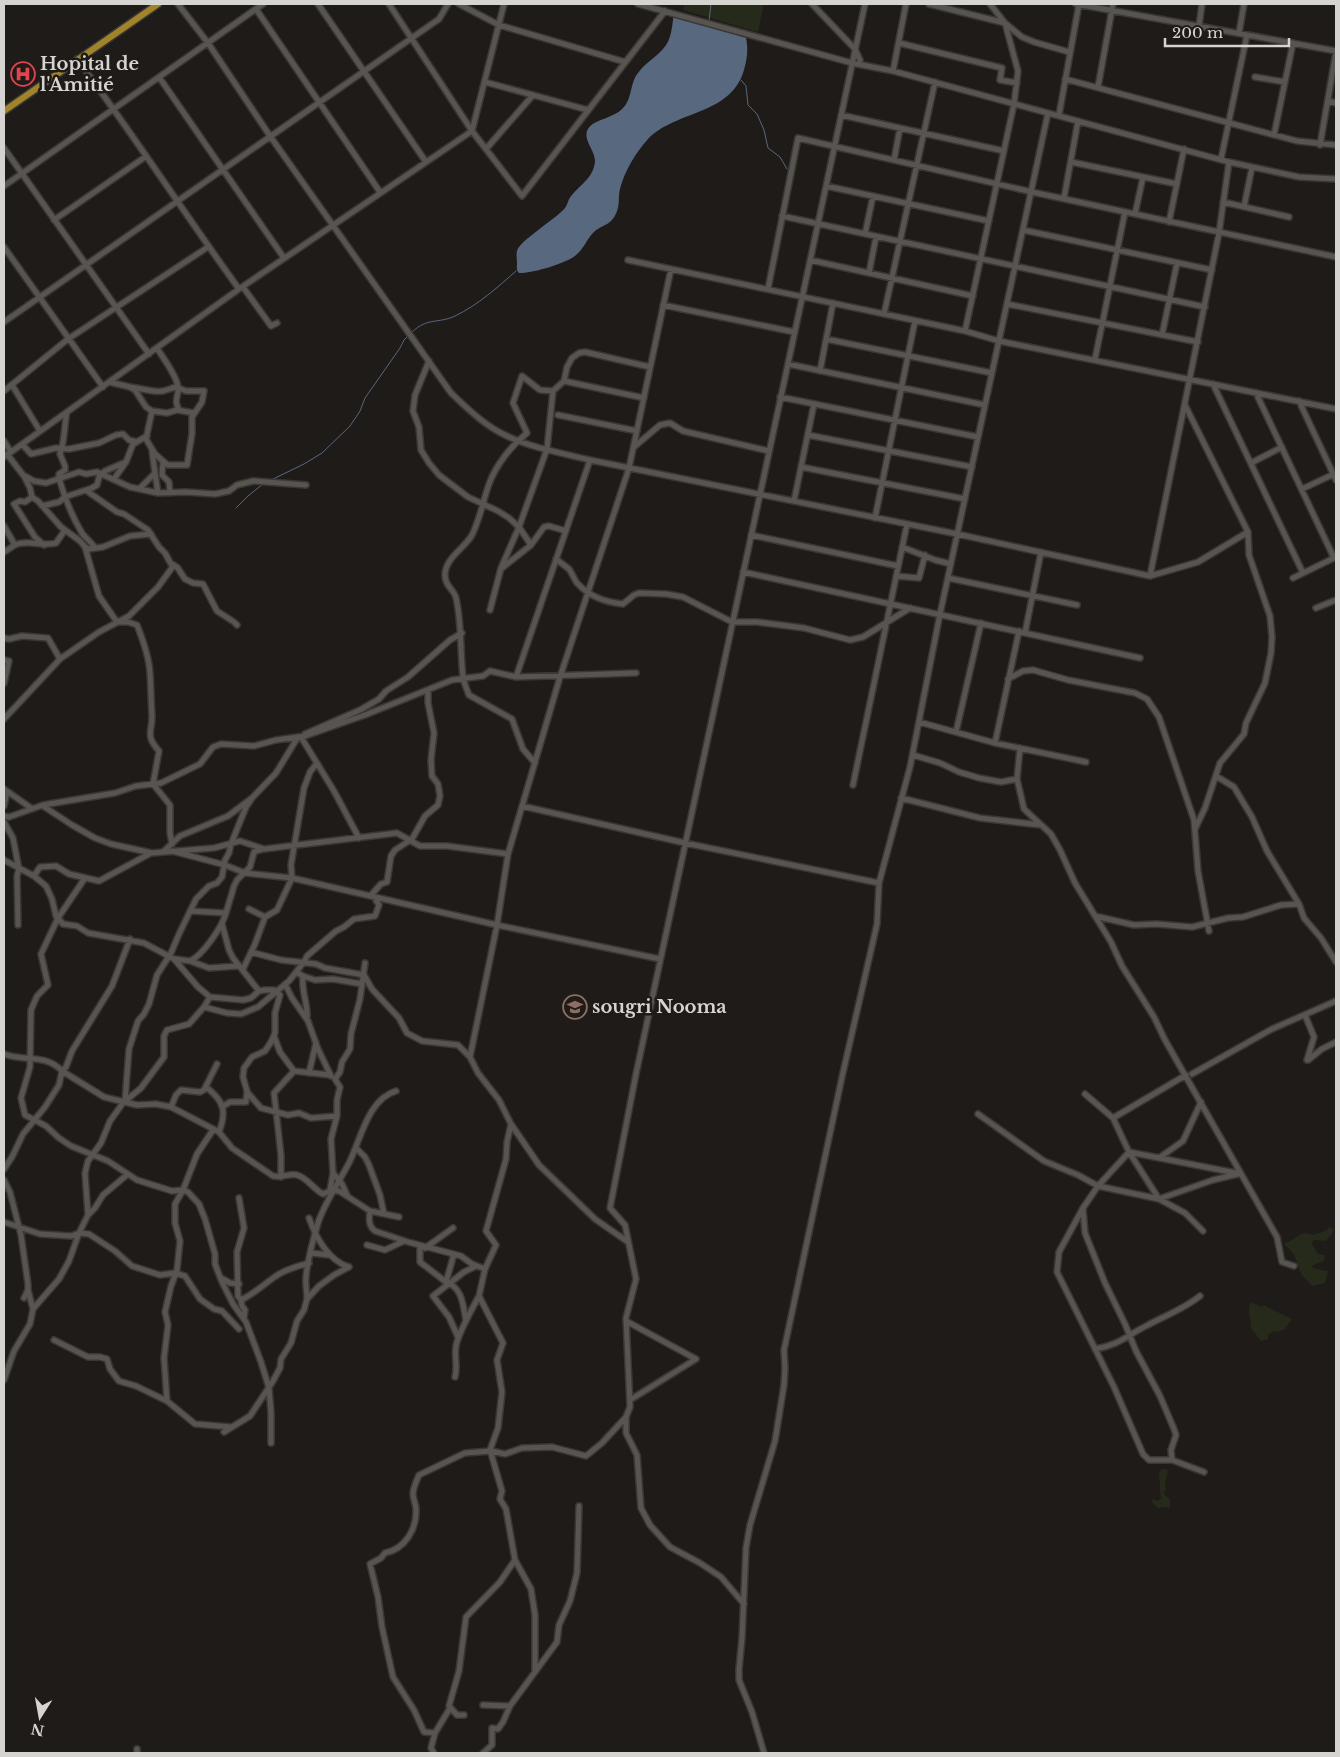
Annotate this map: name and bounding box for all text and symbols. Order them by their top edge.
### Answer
scale bar [1165,15,1289,47]
text: 200 m [1172,23,1223,42]
place label: Hopital de l'Amitié [40,53,139,96]
hospital icon: Hopital de l'Amitié [10,61,36,87]
school or university icon: sougri Nooma [562,994,588,1020]
place label: sougri Nooma [592,996,727,1018]
north arrow [15,1692,65,1742]
text: N [29,1720,46,1740]

